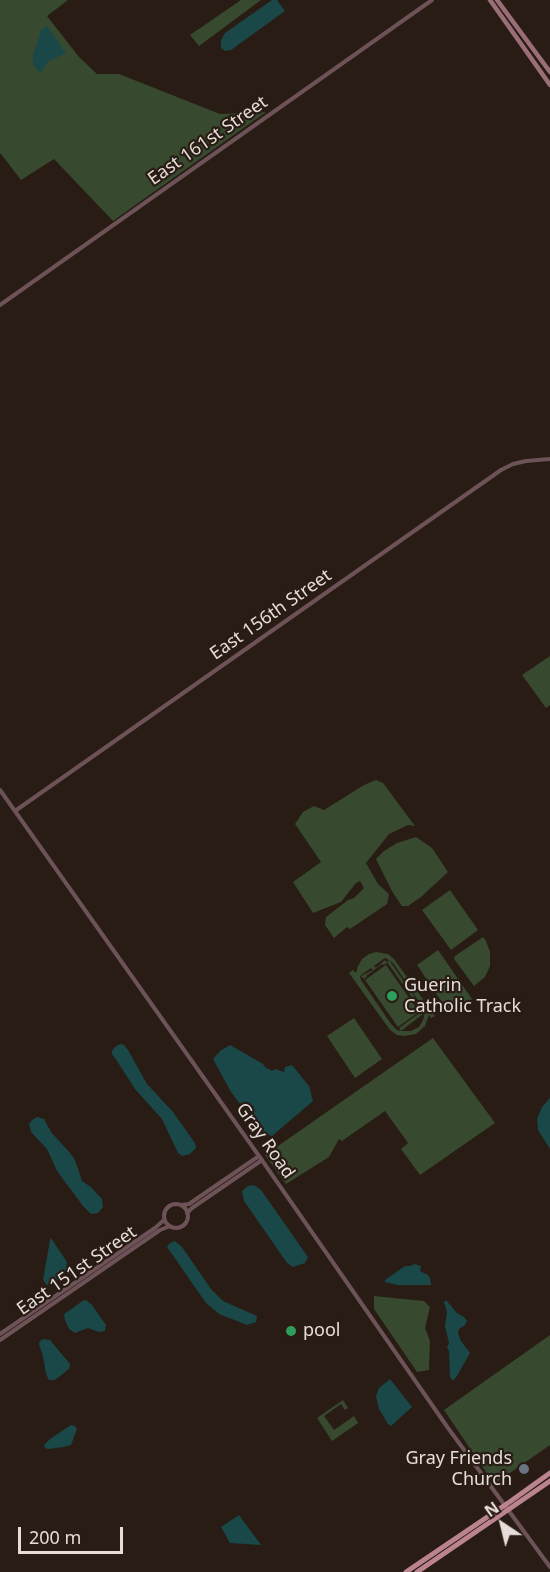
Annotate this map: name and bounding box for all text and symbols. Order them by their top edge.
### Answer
street label: East 161st Street [144,92,272,190]
street label: East 156th Street [206,565,336,665]
place label: Guerin Catholic Track [404,975,521,1018]
marker: Guerin Catholic Track [385,989,399,1003]
street label: Gray Road [231,1099,299,1183]
street label: East 151st Street [13,1222,141,1320]
place label: pool [303,1320,340,1342]
marker: pool [284,1324,298,1338]
place label: Gray Friends Church [405,1448,512,1490]
marker: Gray Friends Church [517,1462,531,1476]
north arrow [472,1494,532,1554]
text: N [480,1497,503,1522]
scale bar [21,1515,126,1553]
text: 200 m [29,1525,81,1549]

